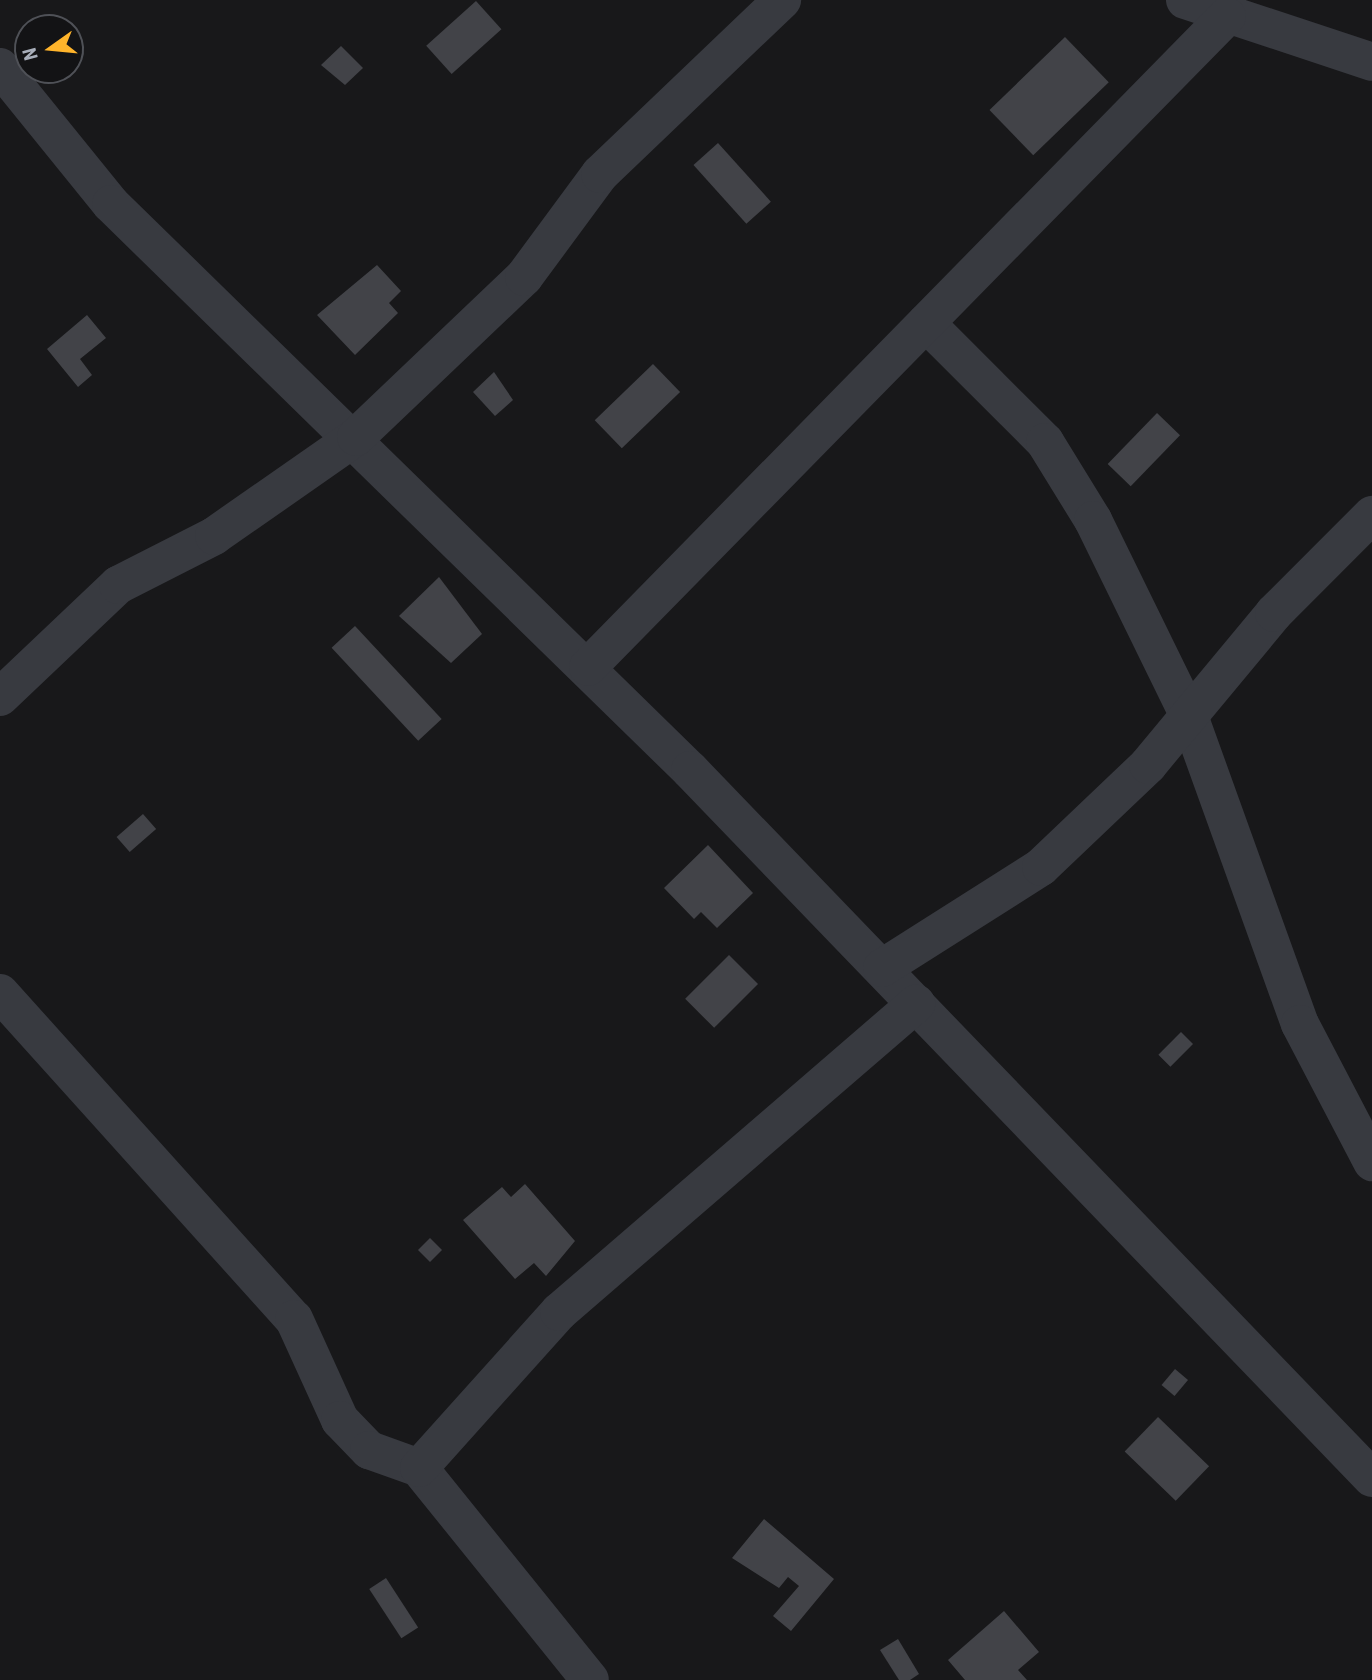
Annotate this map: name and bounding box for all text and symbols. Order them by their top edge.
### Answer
north arrow [14,14,84,84]
text: N [18,45,43,63]

